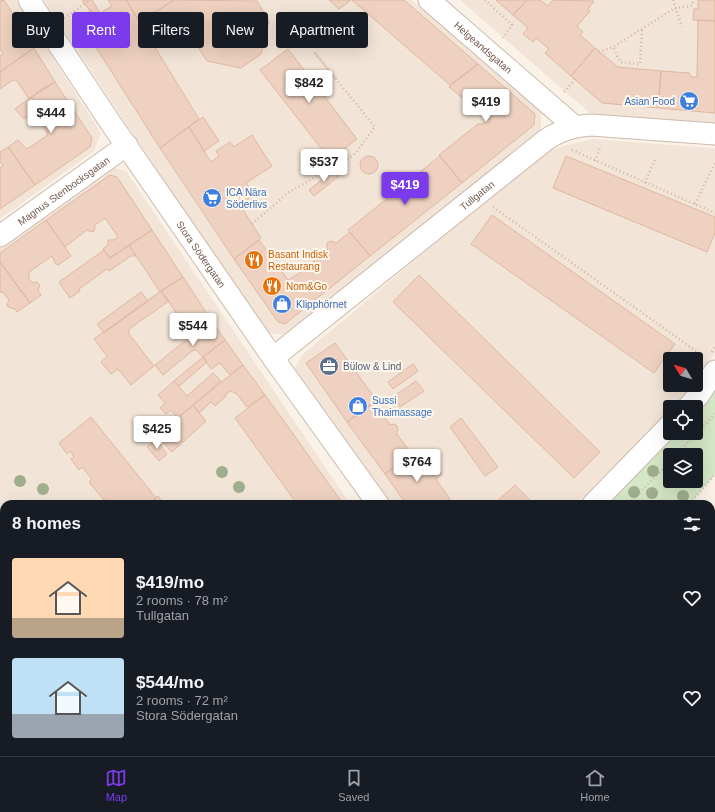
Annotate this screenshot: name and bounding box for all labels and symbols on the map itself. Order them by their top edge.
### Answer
street label: Helgeandsgatan [452,20,514,76]
pin: $842 [285,70,333,104]
pin: $419 [462,89,510,123]
supermarket icon: Asian Food [678,90,700,112]
place label: Asian Food [624,96,675,107]
pin: $444 [27,100,75,134]
pin: $537 [300,149,348,183]
street label: Magnus Stenbocksgatan [16,154,112,228]
pin: $419 [381,172,429,206]
street label: Tullgatan [458,178,497,212]
supermarket icon: ICA Nära Söderlivs [201,187,223,209]
place label: ICA Nära Söderlivs [226,187,267,210]
street label: Stora Södergatan [174,219,228,290]
restaurant icon: Basant Indisk Restaurang [243,249,265,271]
place label: Basant Indisk Restaurang [268,249,329,272]
restaurant icon: Nom&Go [261,275,283,297]
place label: Nom&Go [286,281,328,292]
shop icon: Klipphörnet [271,293,293,315]
place label: Klipphörnet [296,299,347,310]
pin: $544 [169,313,217,347]
north arrow [663,352,703,392]
office icon: Bülow & Lind [318,355,340,377]
place label: Bülow & Lind [343,361,401,372]
shop icon: Sussi Thaimassage [347,395,369,417]
place label: Sussi Thaimassage [372,395,432,418]
pin: $425 [133,416,181,450]
pin: $764 [393,449,441,483]

